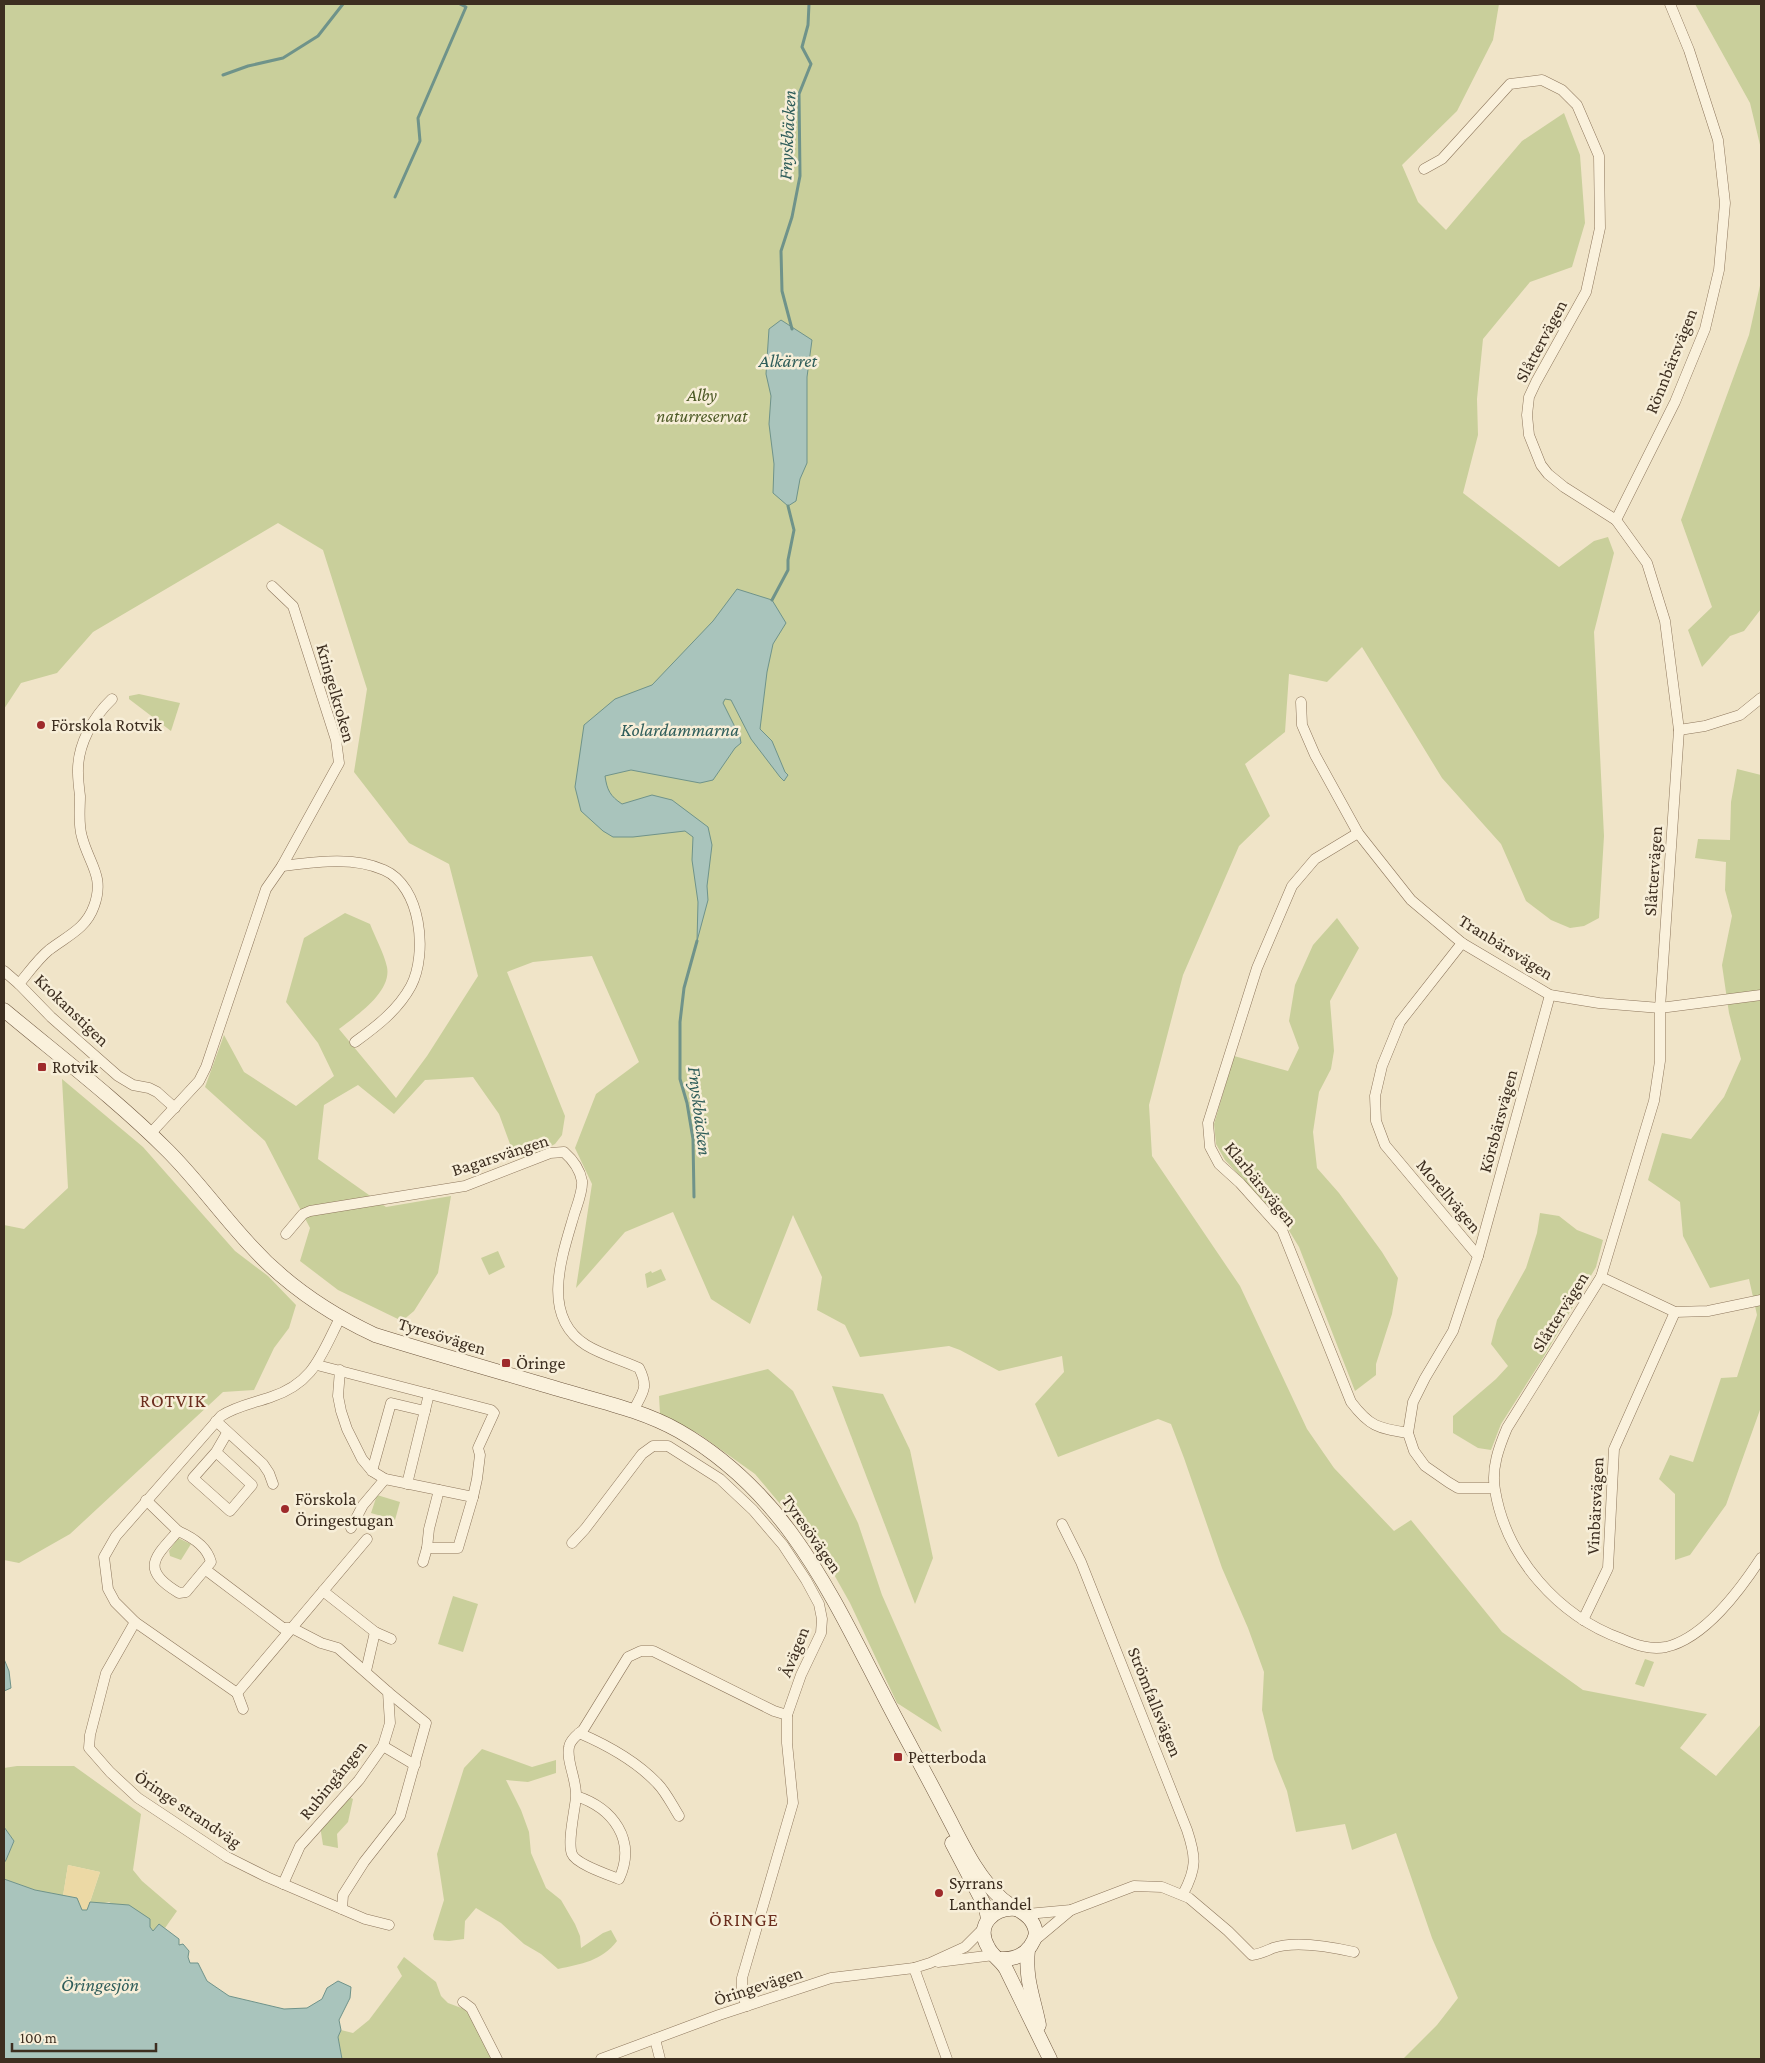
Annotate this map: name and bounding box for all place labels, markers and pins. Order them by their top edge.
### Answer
place label: Förskola Rotvik [51,715,162,735]
marker: Förskola Rotvik [35,719,47,731]
place label: Rotvik [52,1057,99,1077]
marker: Rotvik [36,1061,48,1073]
place label: Öringe [516,1353,565,1373]
marker: Öringe [500,1357,512,1369]
place label: Förskola Öringestugan [295,1489,394,1530]
marker: Förskola Öringestugan [279,1503,291,1515]
place label: Petterboda [908,1747,987,1767]
marker: Petterboda [892,1751,904,1763]
place label: Syrrans Lanthandel [949,1873,1032,1914]
marker: Syrrans Lanthandel [933,1887,945,1899]

